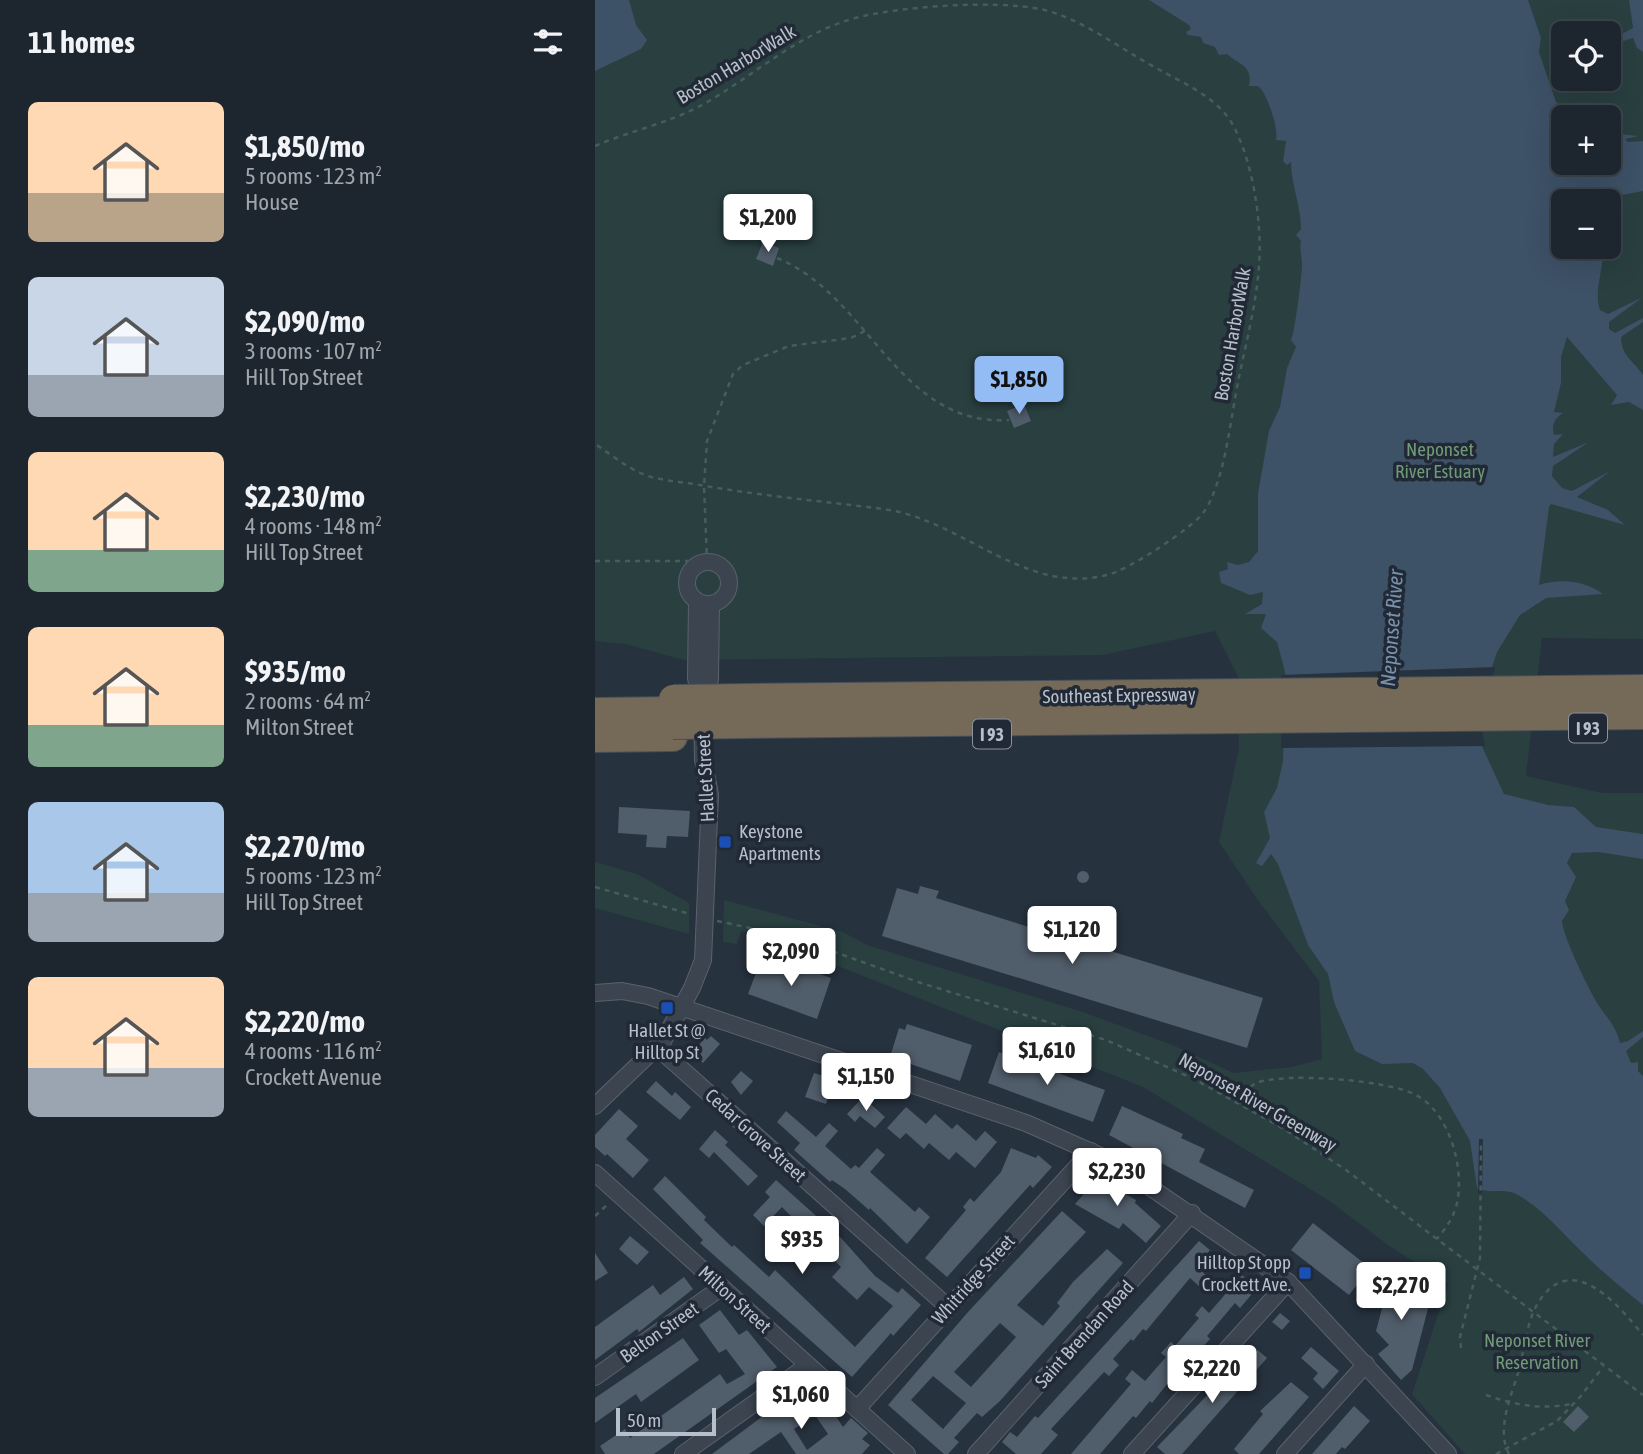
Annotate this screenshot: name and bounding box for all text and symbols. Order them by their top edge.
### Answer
street label: Boston HarborWalk [672,19,800,108]
map controls [1551,21,1621,259]
button: locate [1551,21,1621,91]
icon: filters [529,23,567,61]
text: 11 homes [28,25,135,59]
button: + [1551,105,1621,175]
text: $1,850/mo [245,129,365,163]
icon: home [84,130,168,214]
text: 5 rooms · 123 m² [245,163,382,189]
text: House [245,189,299,215]
button: − [1551,189,1621,259]
pin: $1,200 [711,194,825,254]
text: $1,200 [740,204,797,230]
street label: Boston HarborWalk [1209,265,1255,402]
text: $2,090/mo [245,304,365,338]
icon: home [84,305,168,389]
text: 3 rooms · 107 m² [245,338,382,364]
pin: $1,850 [962,356,1076,416]
text: Hill Top Street [245,364,363,390]
text: $1,850 [991,366,1048,392]
park label: Neponset River Estuary [1395,438,1485,482]
text: $2,230/mo [245,479,365,513]
icon: home [84,480,168,564]
text: 4 rooms · 148 m² [245,513,382,539]
text: Hill Top Street [245,539,363,565]
water label: Neponset River [1375,568,1407,687]
text: $935/mo [245,654,346,688]
icon: home [84,655,168,739]
street label: Southeast Expressway [1042,683,1196,707]
text: 2 rooms · 64 m² [245,688,371,714]
text: Milton Street [245,714,354,740]
road number: I 93 [1569,714,1607,742]
road number: I 93 [973,720,1011,748]
street label: Hallet Street [692,733,718,823]
place label: Keystone Apartments [739,820,821,864]
text: $2,270/mo [245,829,365,863]
icon: home [84,830,168,914]
marker: Keystone Apartments [717,834,733,850]
text: 5 rooms · 123 m² [245,863,382,889]
text: Hill Top Street [245,889,363,915]
pin: $1,120 [1015,906,1129,966]
text: $1,120 [1044,916,1101,942]
pin: $2,090 [734,928,848,988]
text: $2,090 [763,938,820,964]
marker: Hallet St @ Hilltop St [659,1000,675,1016]
text: $2,220/mo [245,1004,365,1038]
icon: home [84,1005,168,1089]
place label: Hallet St @ Hilltop St [628,1019,706,1063]
pin: $1,610 [990,1028,1104,1087]
text: $1,610 [1019,1037,1076,1063]
text: 4 rooms · 116 m² [245,1038,382,1064]
street label: Neponset River Greenway [1175,1048,1341,1156]
pin: $1,150 [809,1054,923,1113]
text: $1,150 [838,1063,895,1089]
text: Crockett Avenue [245,1064,382,1090]
street label: Cedar Grove Street [701,1084,811,1186]
pin: $2,230 [1060,1148,1174,1208]
text: $2,230 [1089,1158,1146,1184]
pin: $935 [761,1216,843,1276]
text: $935 [781,1226,823,1252]
street label: Whitridge Street [927,1230,1019,1328]
place label: Hilltop St opp Crockett Ave. [1197,1251,1291,1295]
street label: Milton Street [694,1261,776,1337]
pin: $2,270 [1344,1262,1458,1322]
marker: Hilltop St opp Crockett Ave. [1297,1265,1313,1281]
text: $2,270 [1373,1272,1430,1298]
street label: Saint Brendan Road [1030,1276,1138,1392]
street label: Belton Street [616,1297,702,1367]
park label: Neponset River Reservation [1484,1329,1590,1373]
pin: $2,220 [1155,1346,1269,1405]
text: $2,220 [1184,1355,1241,1381]
pin: $1,060 [744,1372,858,1431]
text: $1,060 [773,1381,830,1407]
scale bar [616,1405,716,1437]
text: 50 m [627,1409,661,1431]

